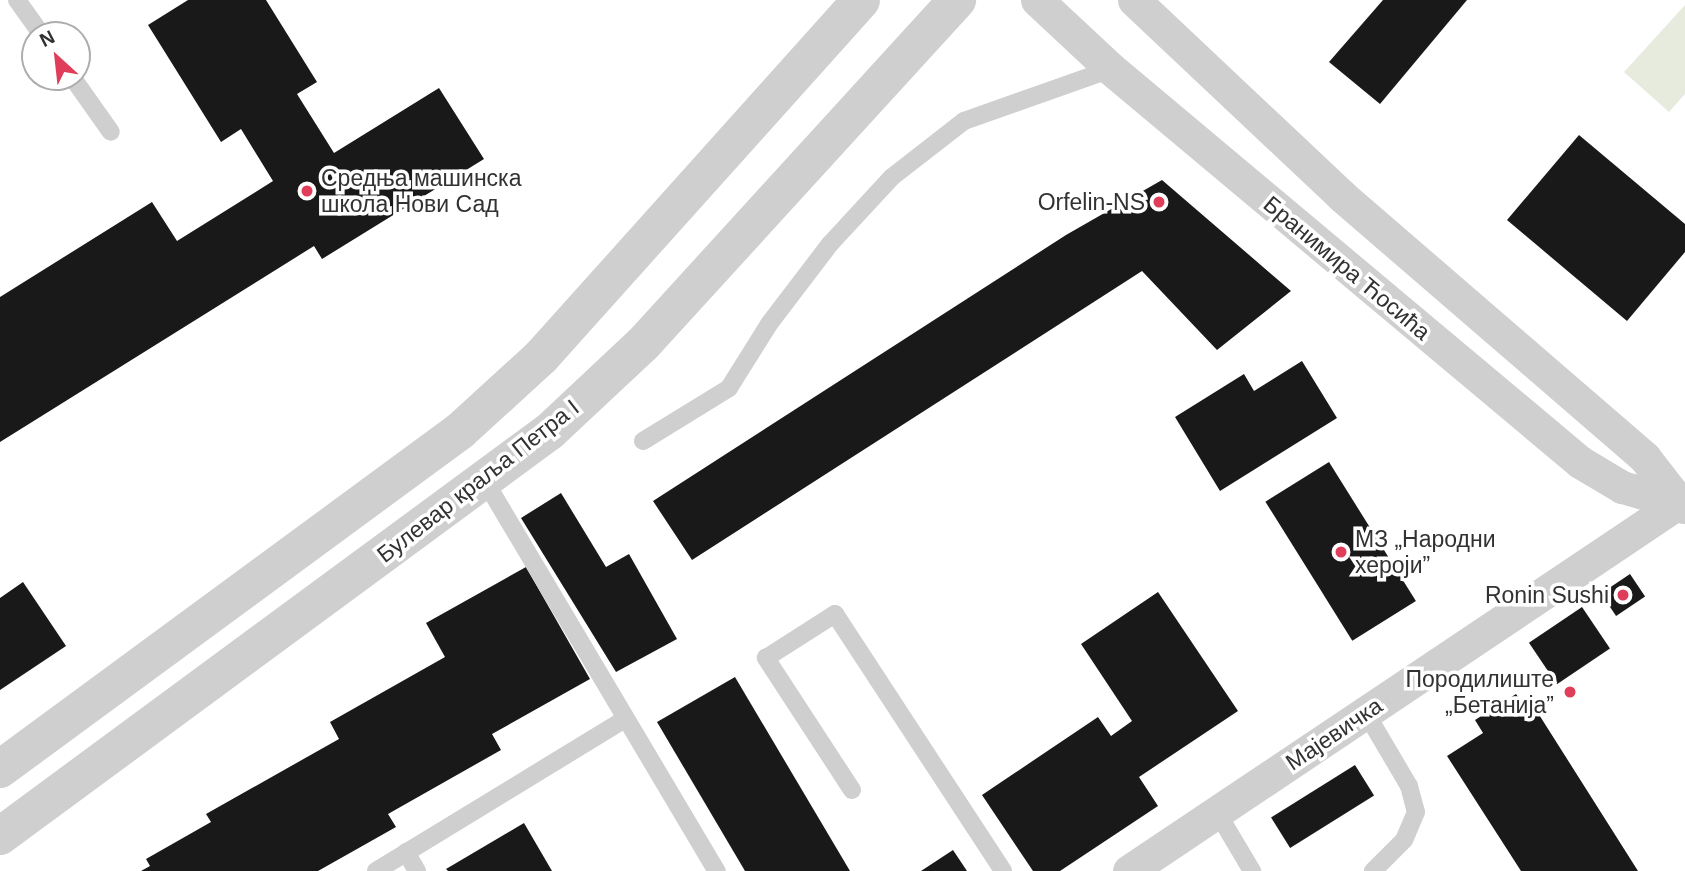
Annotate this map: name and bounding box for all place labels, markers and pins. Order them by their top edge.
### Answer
place label: Средња машинска школа Нови Сад [321,164,521,218]
marker: Средња машинска школа Нови Сад [299,183,315,199]
place label: Orfelin-NS [1038,188,1145,216]
marker: Orfelin-NS [1151,194,1167,210]
place label: МЗ „Народни хероји” [1355,525,1496,579]
marker: МЗ „Народни хероји” [1333,544,1349,560]
place label: Ronin Sushi [1485,581,1609,609]
marker: Ronin Sushi [1615,587,1631,603]
place label: Породилиште „Бетанија” [1406,665,1554,719]
marker: Породилиште „Бетанија” [1560,682,1580,702]

